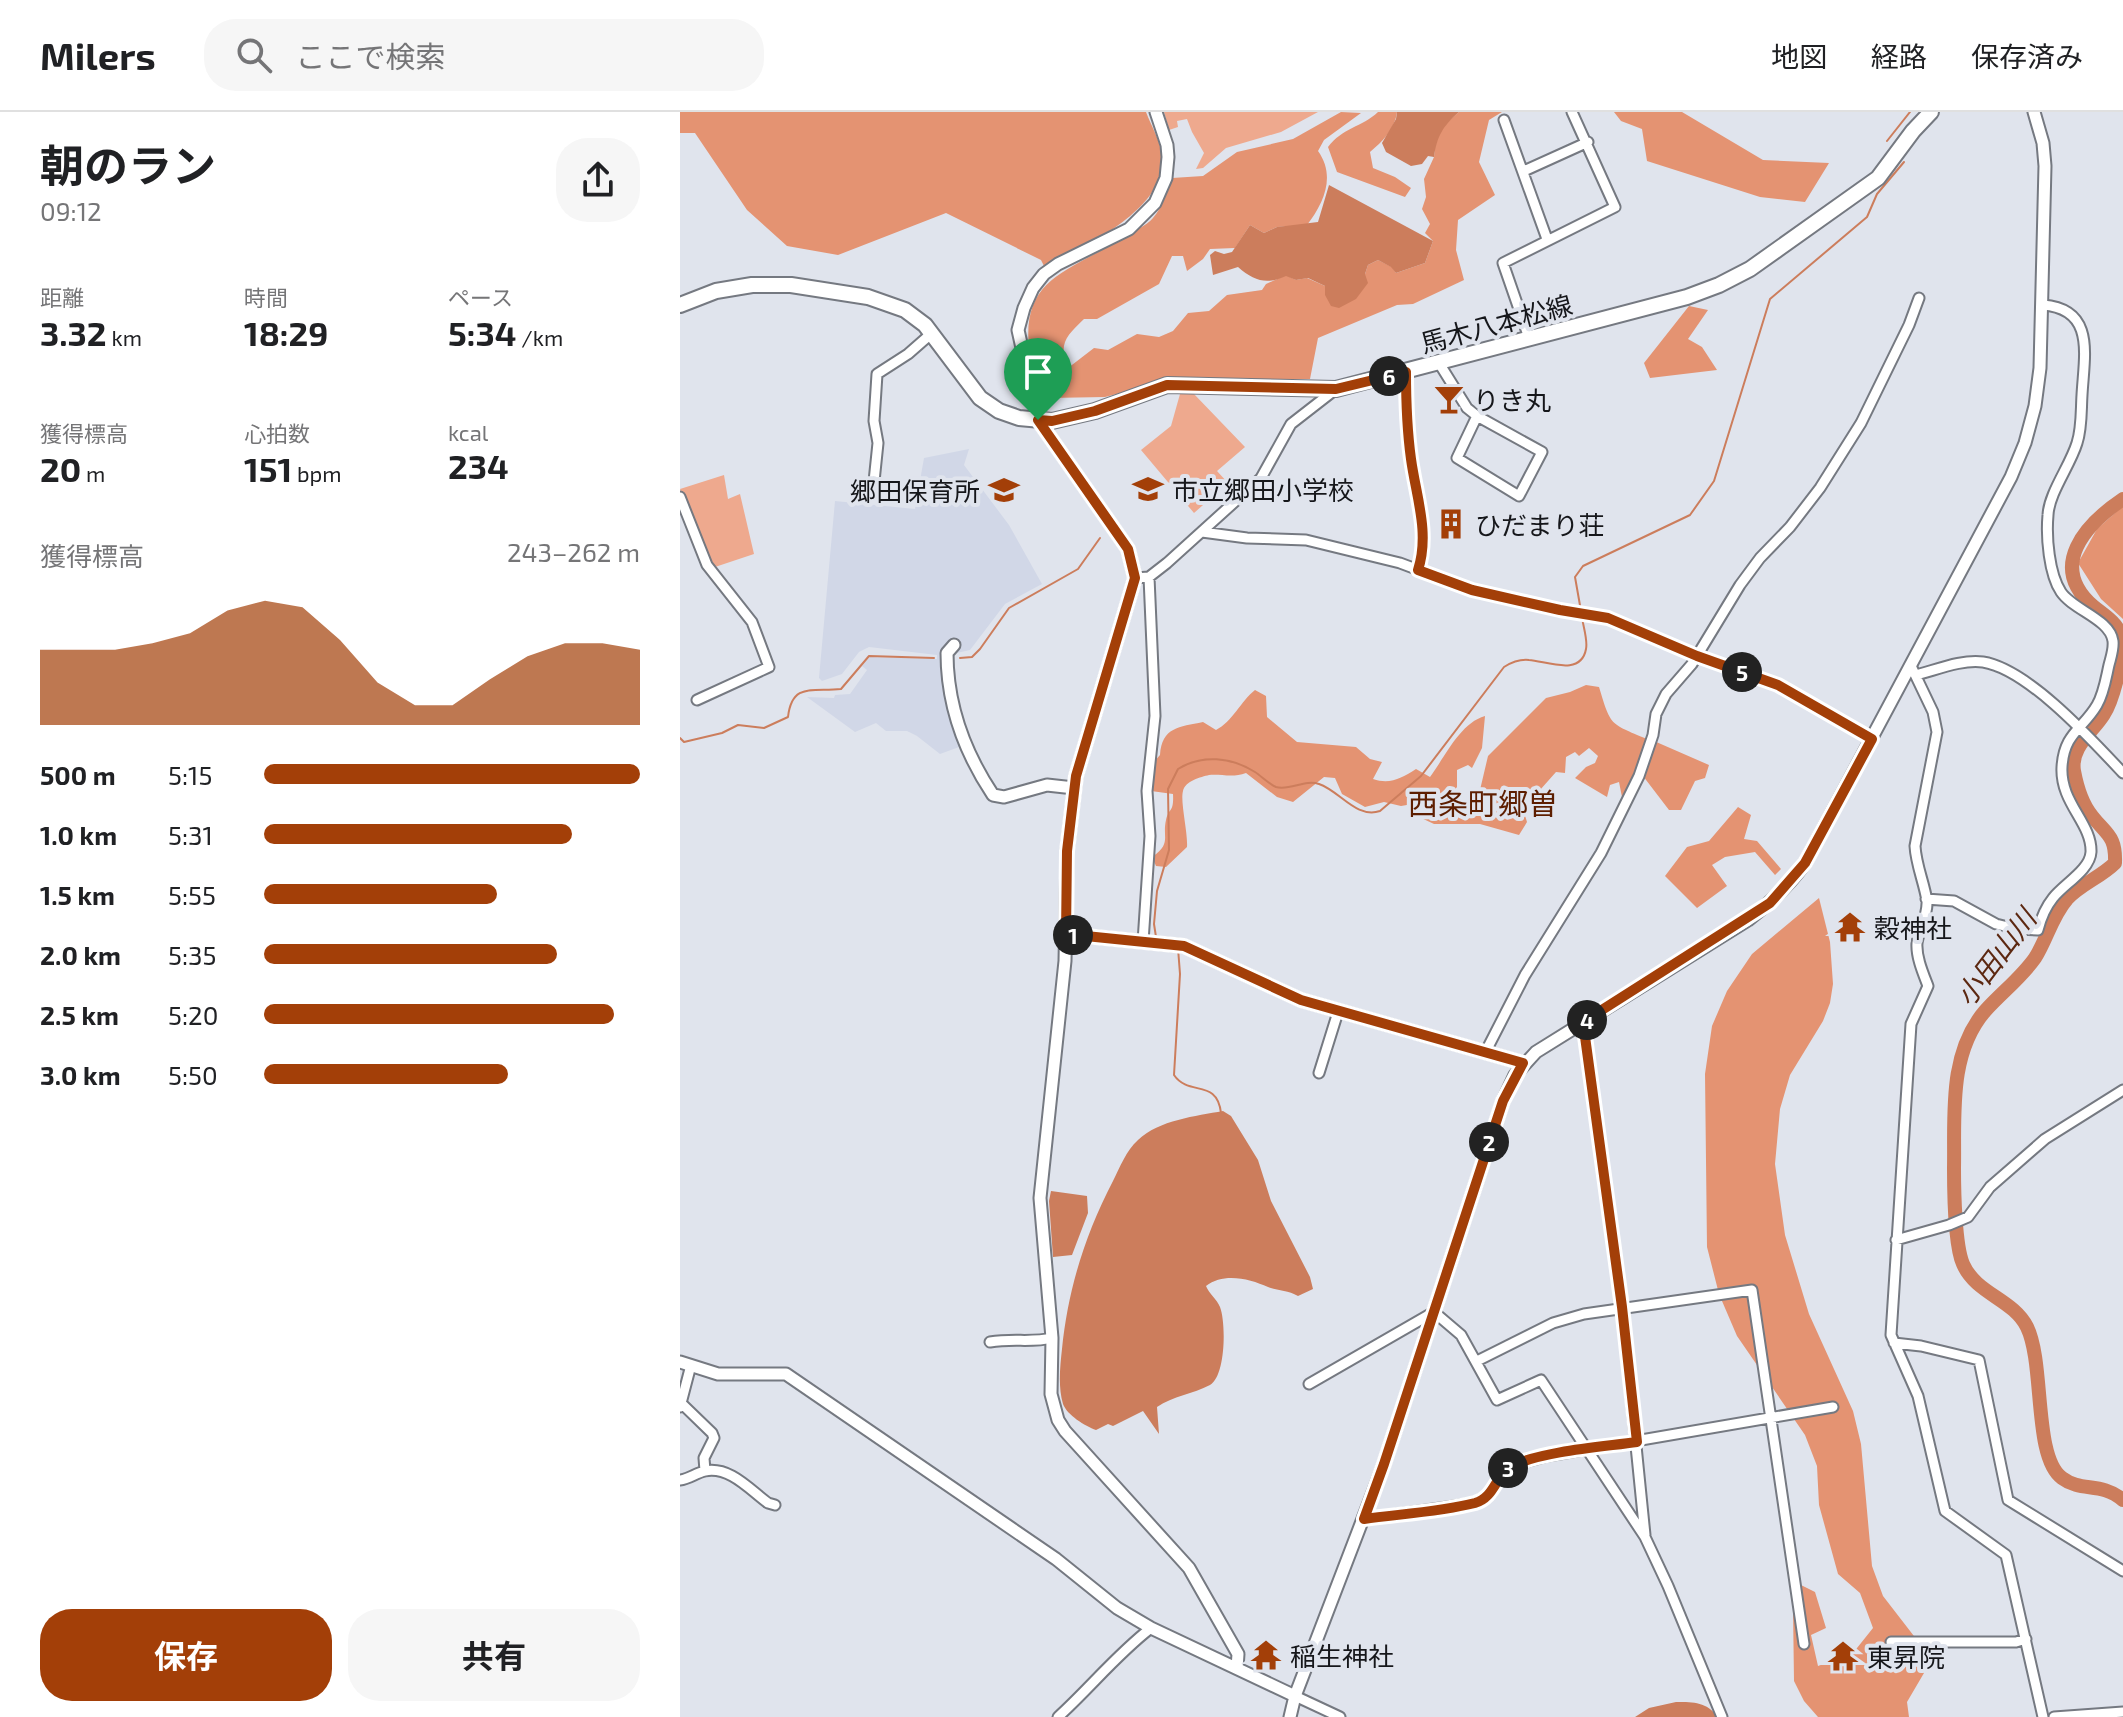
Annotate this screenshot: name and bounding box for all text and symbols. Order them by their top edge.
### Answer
search box [204,19,764,91]
text: Milers [40,32,156,78]
icon: search [232,33,276,77]
text: ここで検索 [296,38,446,74]
text: 地図 [1771,39,1827,73]
text: 経路 [1871,39,1927,73]
text: 保存済み [1971,39,2083,73]
text: 朝のラン [40,138,216,191]
button: share [556,138,640,222]
text: 09:12 [40,195,102,226]
text: 距離 [40,284,84,310]
text: 時間 [244,284,288,310]
text: ペース [448,284,513,310]
street label: 馬木八本松線 [1417,288,1575,358]
text: 3.32 [40,312,107,353]
text: 18:29 [244,312,328,353]
text: 5:34 [448,312,516,353]
text: km [107,324,142,350]
text: /km [516,324,563,350]
pin [1004,338,1072,420]
icon: arrive [1016,350,1060,394]
pin: 6 [1369,356,1409,396]
text: 6 [1383,363,1395,389]
bar icon: りき丸 [1432,382,1466,416]
place label: りき丸 [1473,384,1551,415]
text: kcal [448,419,488,445]
text: 獲得標高 [40,420,128,446]
text: 心拍数 [244,420,310,446]
text: 234 [448,445,509,486]
text: 20 [40,448,81,489]
text: 151 [244,448,292,489]
text: m [81,460,105,486]
text: bpm [292,460,342,486]
school or university icon: 市立郷田小学校 [1131,472,1165,506]
school or university icon: 郷田保育所 [987,473,1021,507]
place label: 市立郷田小学校 [1172,474,1354,505]
place label: 郷田保育所 [850,475,980,506]
building icon: ひだまり荘 [1434,507,1468,541]
place label: ひだまり荘 [1475,509,1604,540]
text: 243–262 m [507,536,640,567]
text: 獲得標高 [40,540,144,571]
pin: 5 [1722,652,1762,692]
text: 5 [1736,659,1748,685]
text: 500 m [40,759,116,790]
text: 5:15 [168,759,212,790]
district label: 西条町郷曽 [1408,785,1558,821]
text: 1.0 km [40,819,117,850]
text: 5:31 [168,819,213,850]
text: 1.5 km [40,879,115,910]
text: 5:55 [168,879,216,910]
water label: 小田山川 [1948,900,2044,1012]
temple icon: 穀神社 [1833,910,1867,944]
place label: 穀神社 [1874,912,1952,943]
pin: 1 [1053,915,1093,955]
text: 1 [1068,922,1078,948]
text: 2.0 km [40,939,121,970]
text: 5:35 [168,939,216,970]
text: 2.5 km [40,999,119,1030]
text: 5:20 [168,999,218,1030]
pin: 4 [1567,1000,1607,1040]
text: 4 [1580,1007,1594,1033]
text: 3.0 km [40,1059,121,1090]
text: 5:50 [168,1059,218,1090]
pin: 2 [1469,1122,1509,1162]
text: 2 [1483,1129,1495,1155]
pin: 3 [1488,1448,1528,1488]
text: 3 [1502,1455,1514,1481]
button: 保存 [40,1609,332,1701]
button: 共有 [348,1609,640,1701]
temple icon: 稲生神社 [1249,1638,1283,1672]
temple icon: 東昇院 [1826,1639,1860,1673]
place label: 稲生神社 [1290,1640,1394,1671]
place label: 東昇院 [1867,1641,1945,1672]

